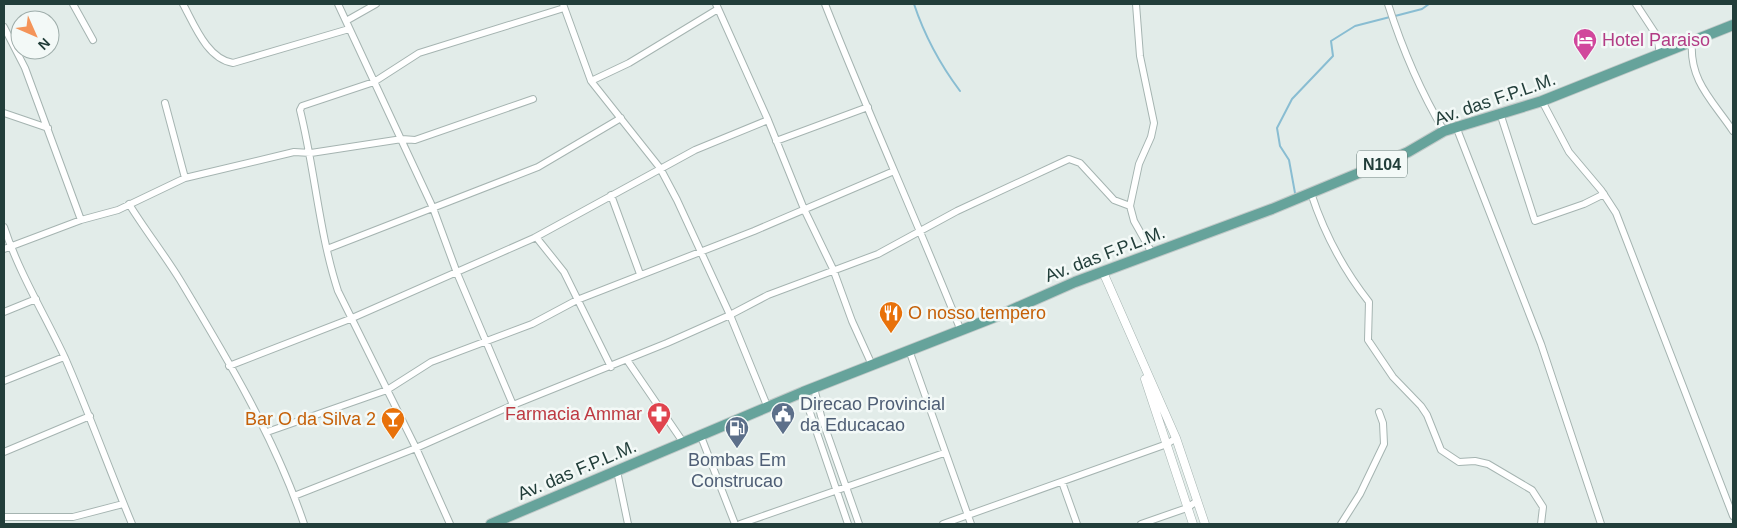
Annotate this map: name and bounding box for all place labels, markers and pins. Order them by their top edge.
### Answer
hotel icon: Hotel Paraiso [1572,27,1598,61]
place label: Hotel Paraiso [1602,30,1710,50]
restaurant icon: O nosso tempero [878,300,904,334]
place label: O nosso tempero [908,303,1046,323]
place label: Direcao Provincial da Educacao [800,394,945,435]
pharmacy icon: Farmacia Ammar [646,401,672,435]
public building icon: Direcao Provincial da Educacao [770,401,796,435]
place label: Farmacia Ammar [505,404,642,424]
bar icon: Bar O da Silva 2 [380,406,406,440]
place label: Bar O da Silva 2 [245,409,376,429]
fuel station icon: Bombas Em Construcao [724,415,750,449]
place label: Bombas Em Construcao [688,450,786,491]

